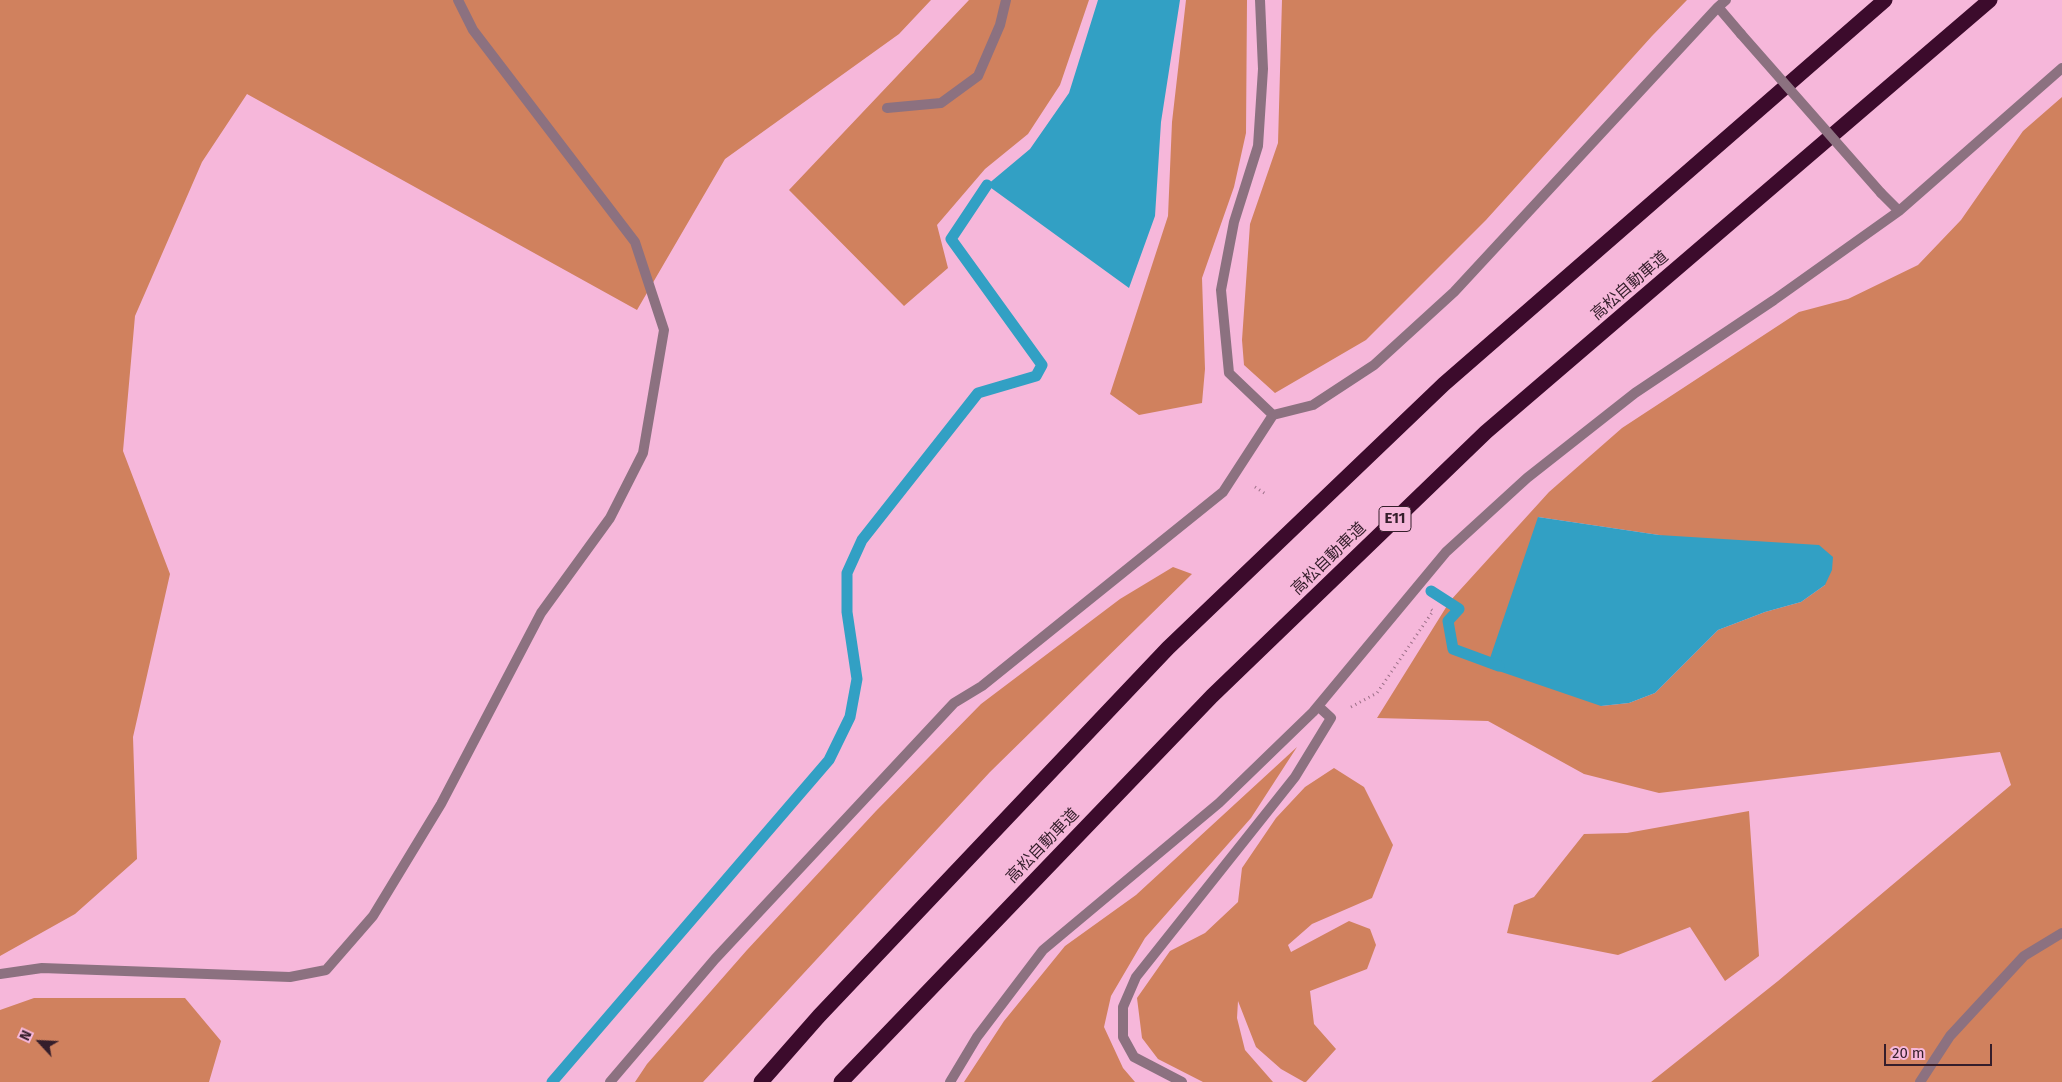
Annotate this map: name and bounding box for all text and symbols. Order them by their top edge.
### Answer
street label: 高松自動車道 [1587,247,1673,325]
road number: E11 [1379,506,1411,532]
street label: 高松自動車道 [1288,519,1370,599]
street label: 高松自動車道 [1003,805,1083,887]
north arrow [15,1017,65,1067]
text: N [16,1028,36,1043]
scale bar [1887,1034,1994,1066]
text: 20 m [1892,1044,1925,1062]

